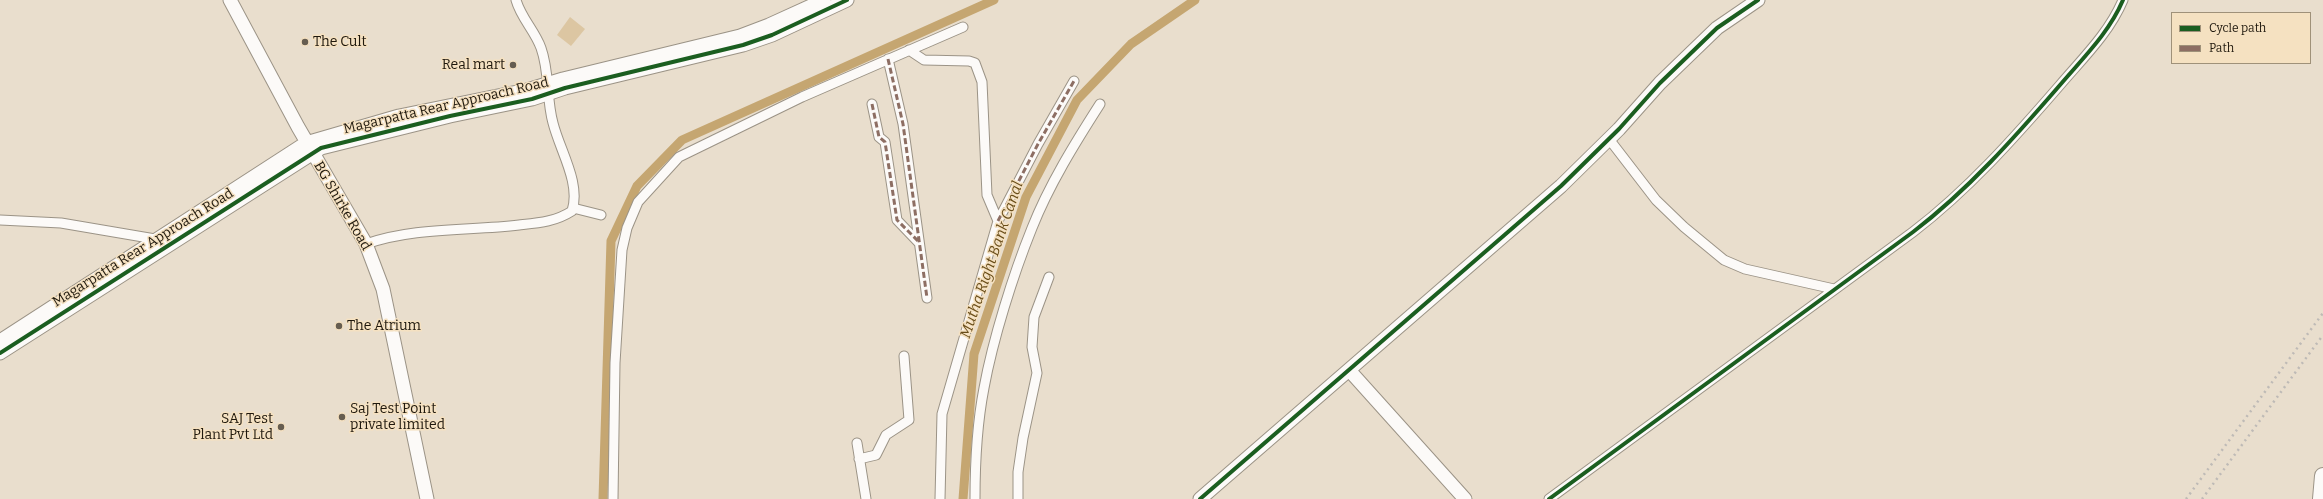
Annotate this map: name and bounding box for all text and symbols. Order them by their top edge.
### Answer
legend [2171,12,2311,64]
text: Cycle path [2209,21,2266,35]
place label: The Cult [313,34,367,50]
marker: The Cult [300,37,310,47]
text: Path [2209,41,2234,55]
place label: Real mart [442,57,505,73]
marker: Real mart [508,60,518,70]
street label: Magarpatta Rear Approach Road [342,74,550,138]
street label: BG Shirke Road [310,159,374,253]
water label: Mutha Right Bank Canal [957,179,1027,341]
street label: Magarpatta Rear Approach Road [49,185,237,311]
place label: The Atrium [347,318,421,334]
marker: The Atrium [334,321,344,331]
place label: Saj Test Point private limited [350,401,445,434]
place label: SAJ Test Plant Pvt Ltd [192,411,273,444]
marker: Saj Test Point private limited [337,412,347,422]
marker: SAJ Test Plant Pvt Ltd [276,422,286,432]

